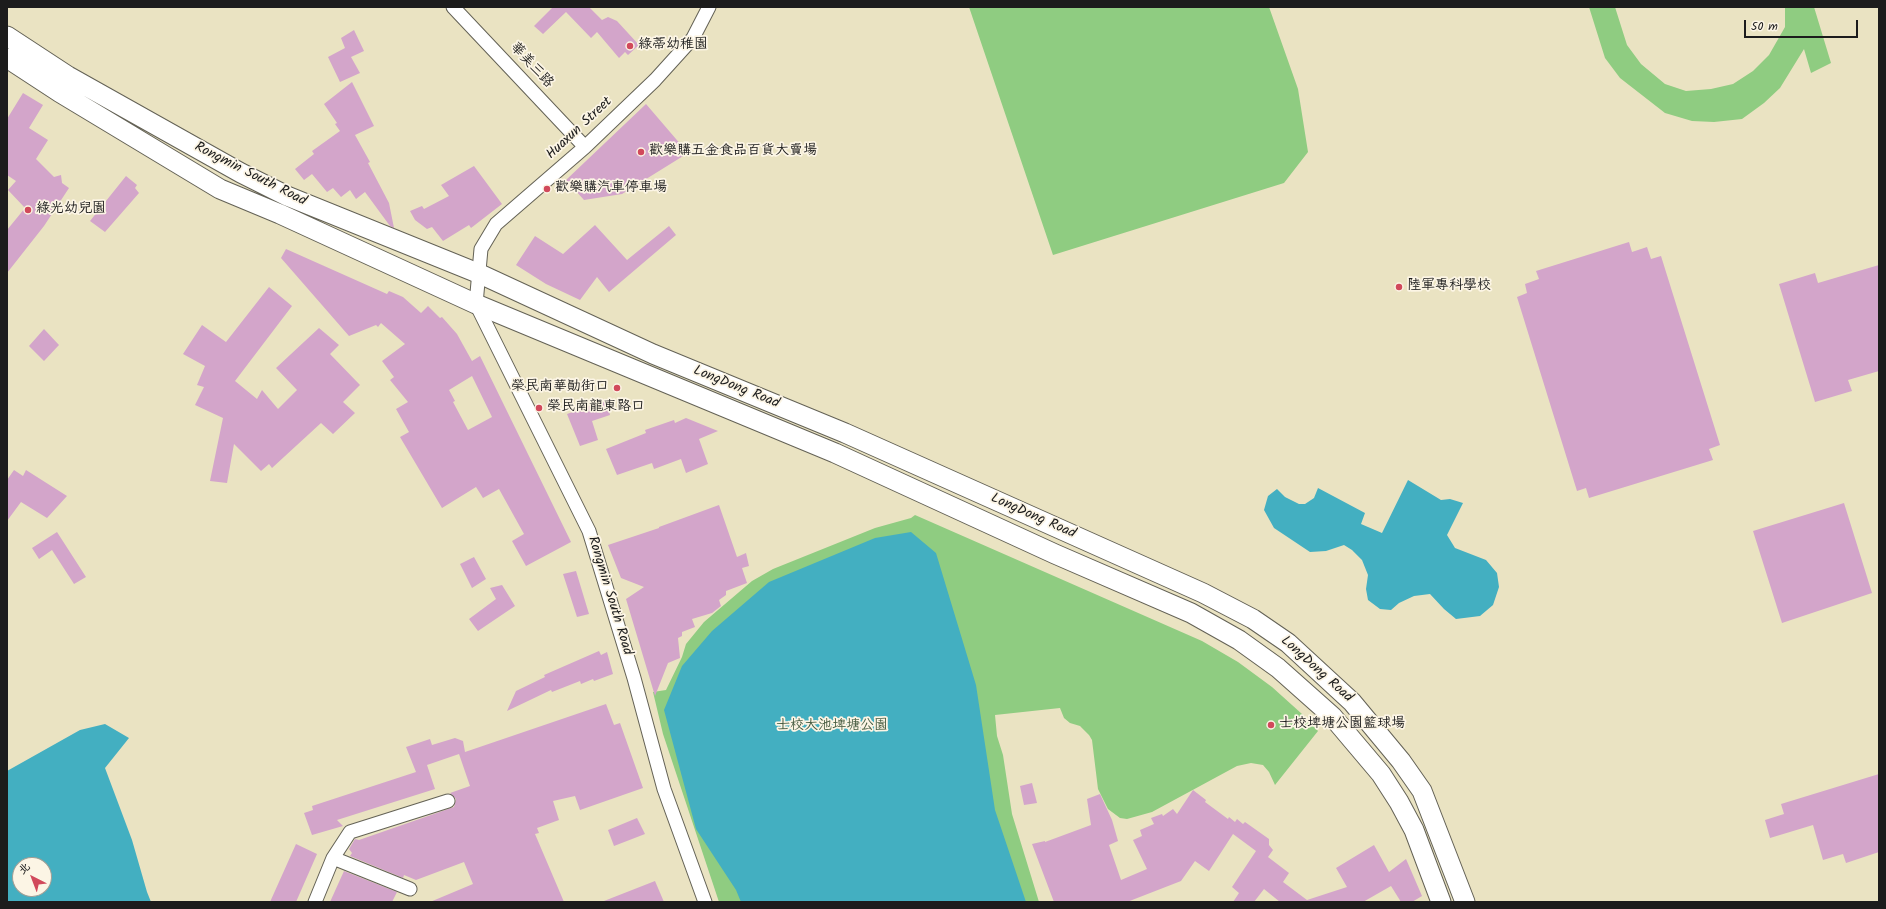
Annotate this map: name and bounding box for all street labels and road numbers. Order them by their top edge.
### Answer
street label: 華美三路 [506,40,556,92]
street label: Huaxun Street [544,94,616,164]
street label: Rongmin South Road [191,140,309,210]
street label: LongDong Road [691,363,781,413]
street label: LongDong Road [988,491,1078,543]
street label: Rongmin South Road [583,535,635,657]
street label: LongDong Road [1276,633,1356,707]

